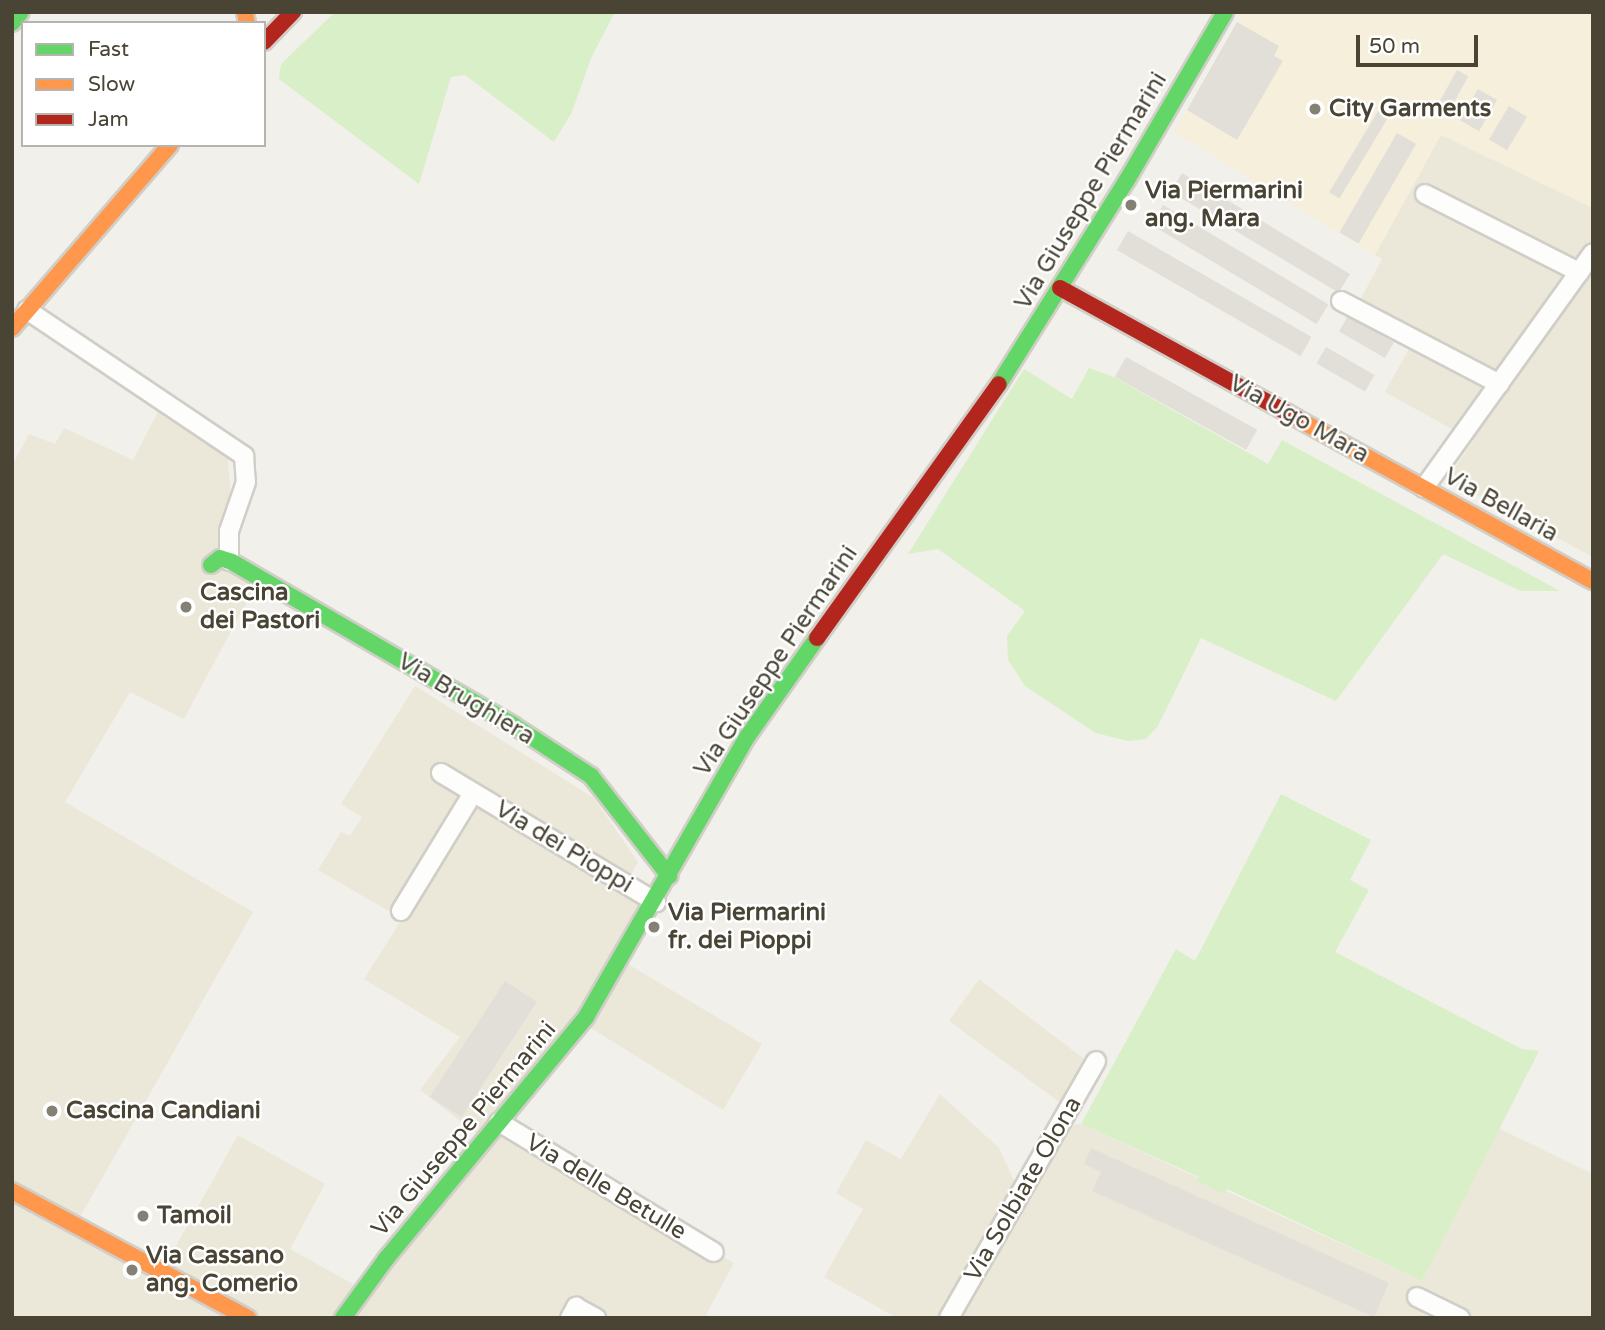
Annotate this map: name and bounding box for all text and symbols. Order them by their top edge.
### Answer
legend [21,21,266,147]
scale bar [1360,21,1482,65]
text: 50 m [1369,34,1420,59]
text: Fast [88,37,129,62]
street label: Via Giuseppe Piermarini [1009,67,1173,315]
text: Slow [88,72,135,97]
place label: City Garments [1329,95,1491,123]
marker: City Garments [1307,101,1323,117]
text: Jam [88,107,129,132]
place label: Via Piermarini ang. Mara [1145,177,1303,233]
marker: Via Piermarini ang. Mara [1123,197,1139,213]
street label: Via Ugo Mara [1224,369,1374,469]
street label: Via Bellaria [1439,462,1563,548]
street label: Via Giuseppe Piermarini [688,540,864,782]
place label: Cascina dei Pastori [200,579,320,635]
marker: Cascina dei Pastori [178,599,194,615]
street label: Via Brughiera [392,647,540,751]
street label: Via dei Pioppi [490,795,638,899]
place label: Via Piermarini fr. dei Pioppi [668,899,826,955]
marker: Via Piermarini fr. dei Pioppi [646,919,662,935]
street label: Via Giuseppe Piermarini [366,1016,562,1242]
street label: Via Solbiate Olona [958,1091,1088,1287]
place label: Cascina Candiani [66,1097,261,1125]
marker: Cascina Candiani [44,1103,60,1119]
street label: Via delle Betulle [521,1128,691,1246]
place label: Tamoil [157,1202,232,1230]
marker: Tamoil [135,1208,151,1224]
place label: Via Cassano ang. Comerio [146,1242,298,1298]
marker: Via Cassano ang. Comerio [124,1262,140,1278]

